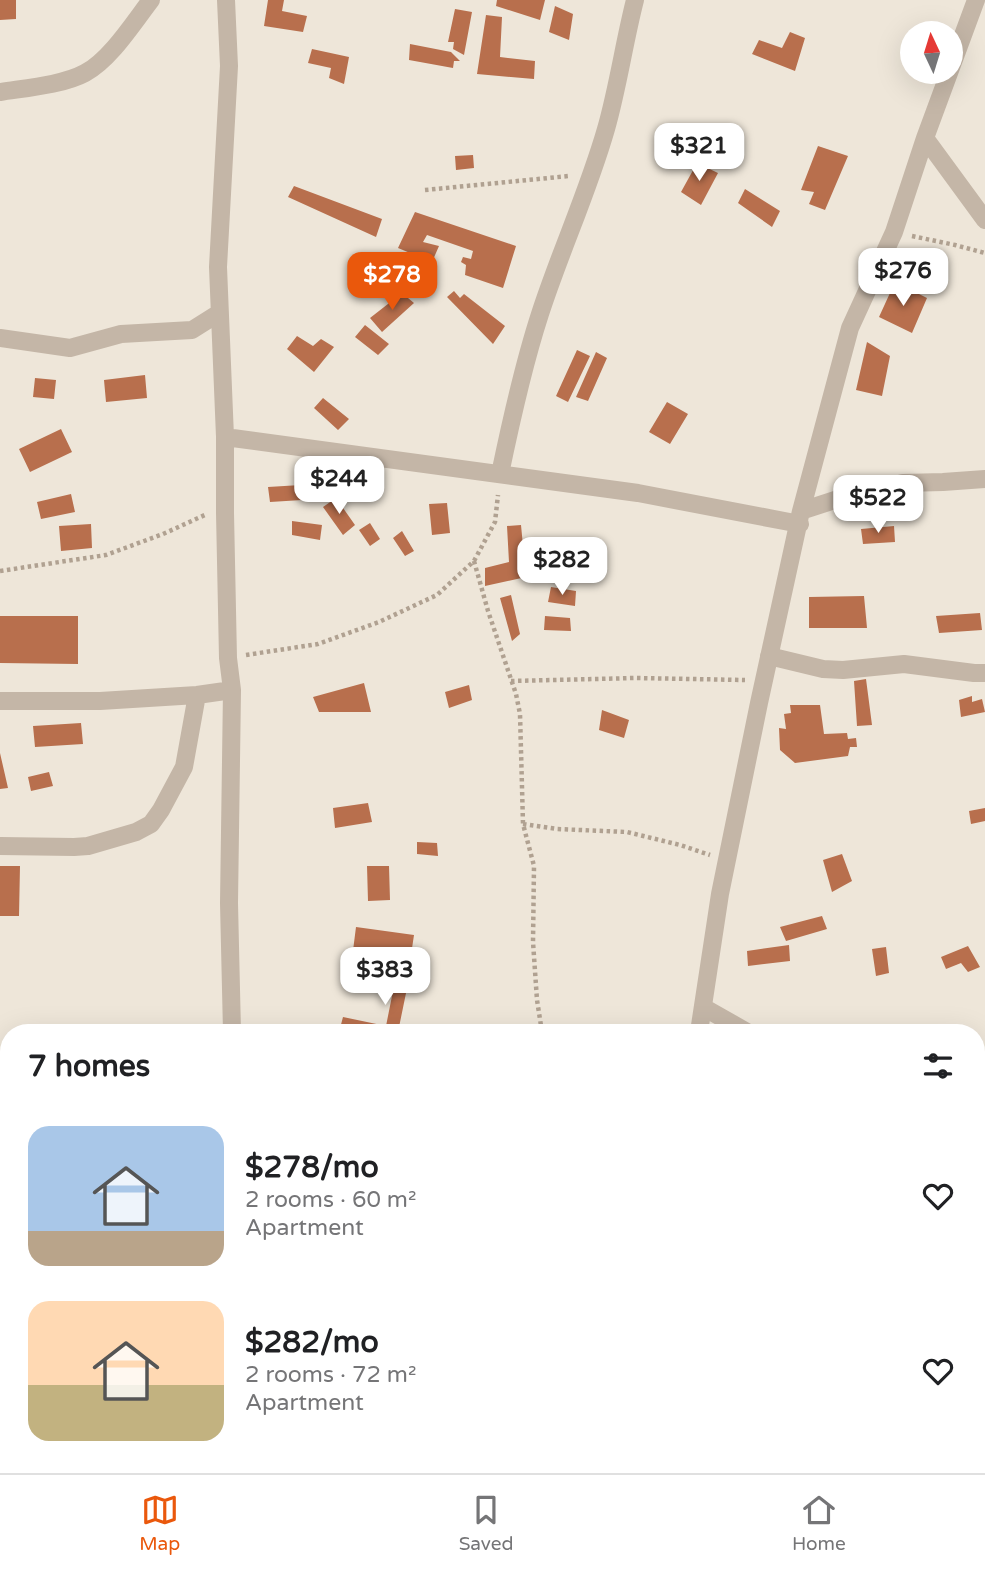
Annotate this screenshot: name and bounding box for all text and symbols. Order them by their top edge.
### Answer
north arrow [900,21,962,84]
map controls [900,21,963,84]
pin: $321 [658,124,740,183]
text: $321 [670,132,728,160]
pin: $276 [862,248,944,308]
pin: $278 [351,252,433,312]
text: $276 [874,257,932,285]
text: $278 [363,261,421,289]
pin: $244 [298,456,380,516]
text: $244 [310,465,368,493]
pin: $522 [837,476,919,535]
text: $522 [849,484,907,512]
pin: $282 [521,538,603,597]
text: $282 [533,546,591,574]
pin: $383 [344,948,426,1007]
text: $383 [356,956,414,984]
icon: filters [919,1047,957,1085]
text: 7 homes [28,1048,150,1085]
text: $278/mo [245,1149,379,1186]
icon: home [84,1154,168,1238]
icon: heart [919,1177,957,1215]
text: 2 rooms · 60 m² [245,1186,416,1214]
text: Apartment [245,1214,364,1242]
text: $282/mo [245,1324,379,1361]
icon: home [84,1329,168,1413]
icon: heart [919,1352,957,1390]
text: 2 rooms · 72 m² [245,1361,416,1389]
text: Apartment [245,1389,364,1417]
tab: Map [139,1491,180,1555]
tab: Saved [459,1491,514,1555]
tab: Home [792,1491,846,1555]

